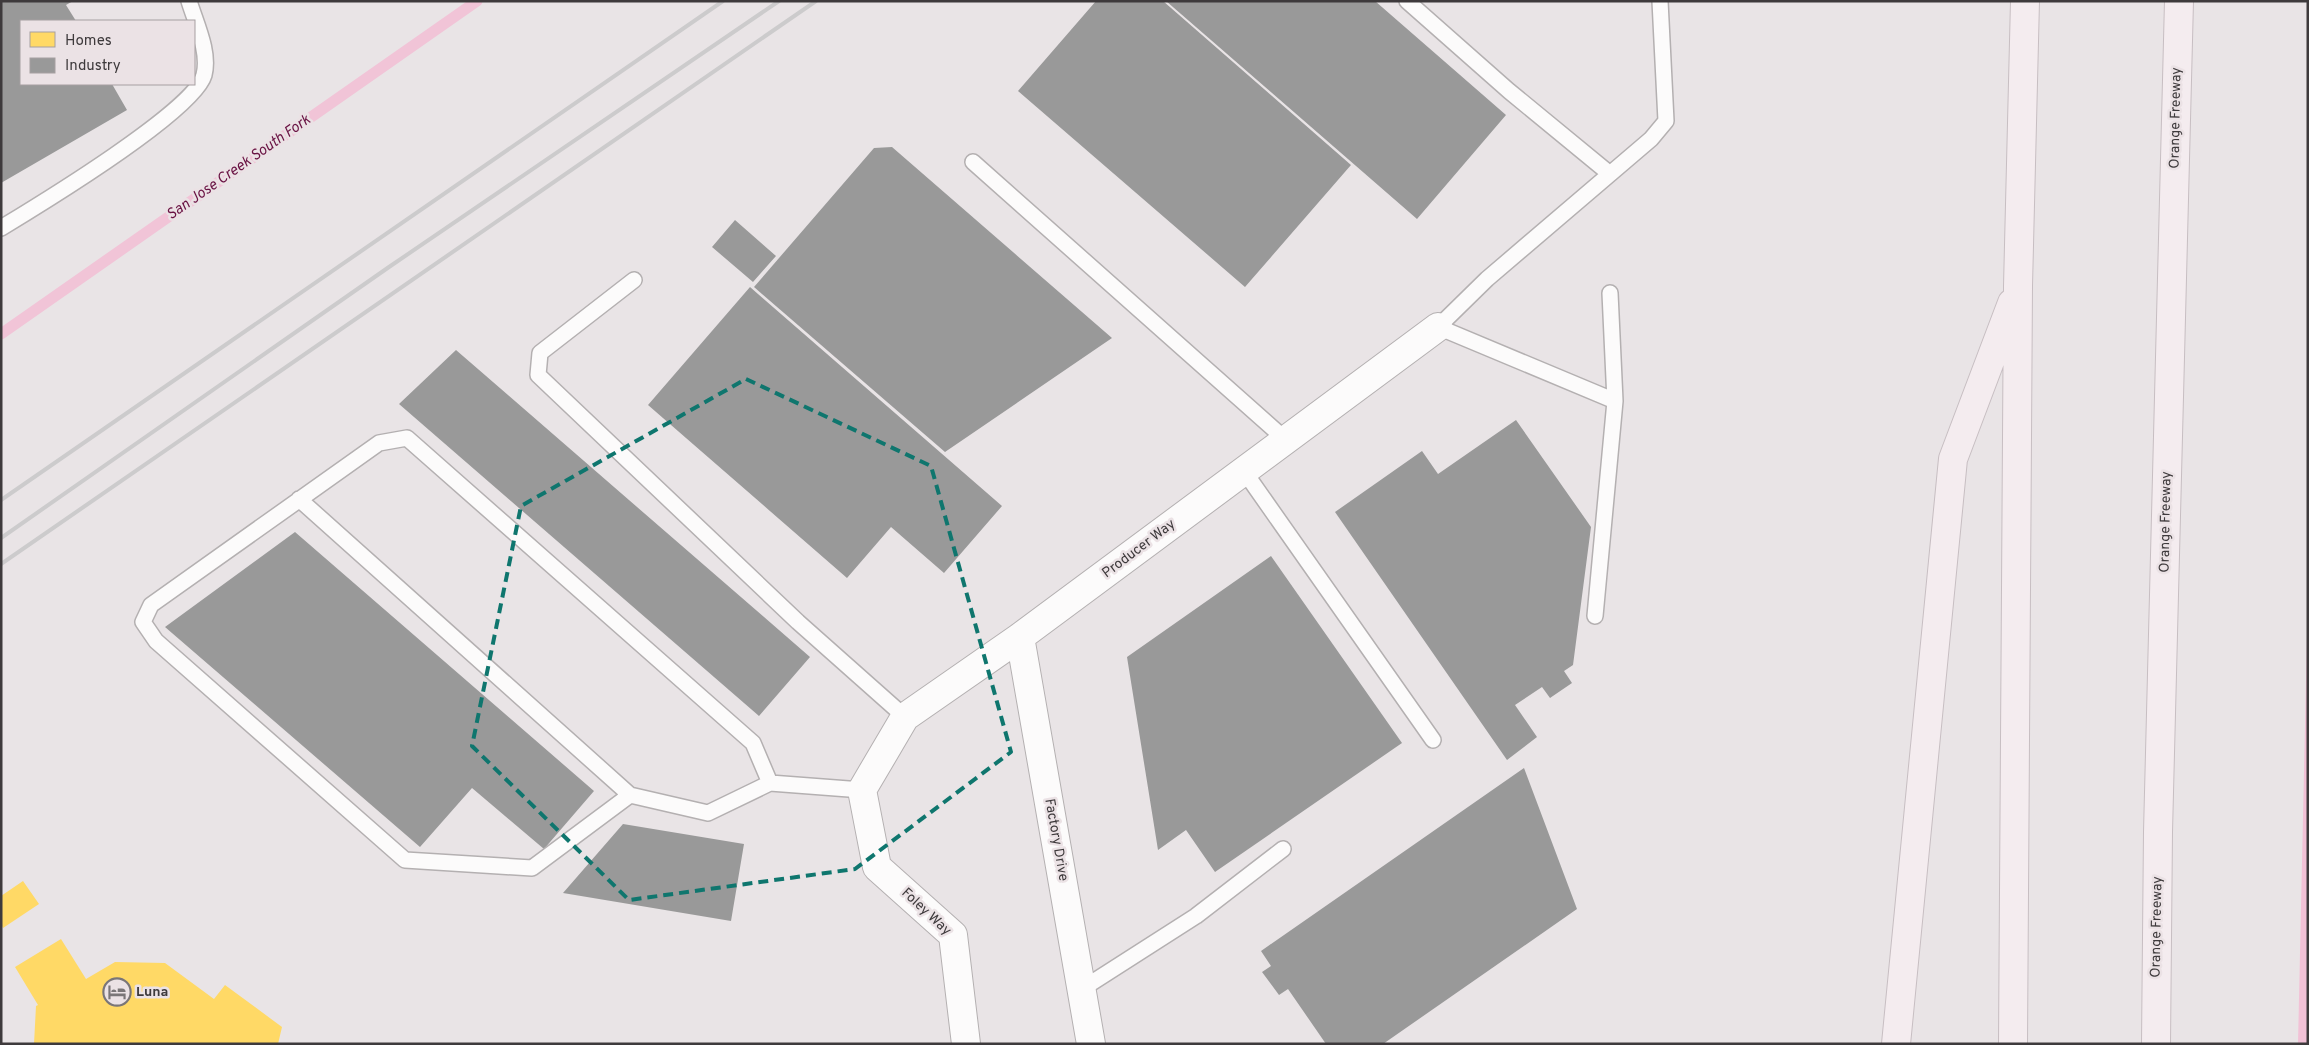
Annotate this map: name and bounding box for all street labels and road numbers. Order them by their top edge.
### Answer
street label: Orange Freeway [2167,67,2185,169]
street label: Orange Freeway [2157,471,2175,573]
street label: Producer Way [1099,516,1179,582]
street label: Factory Drive [1040,797,1072,883]
street label: Orange Freeway [2148,876,2166,978]
street label: Foley Way [898,885,954,939]

